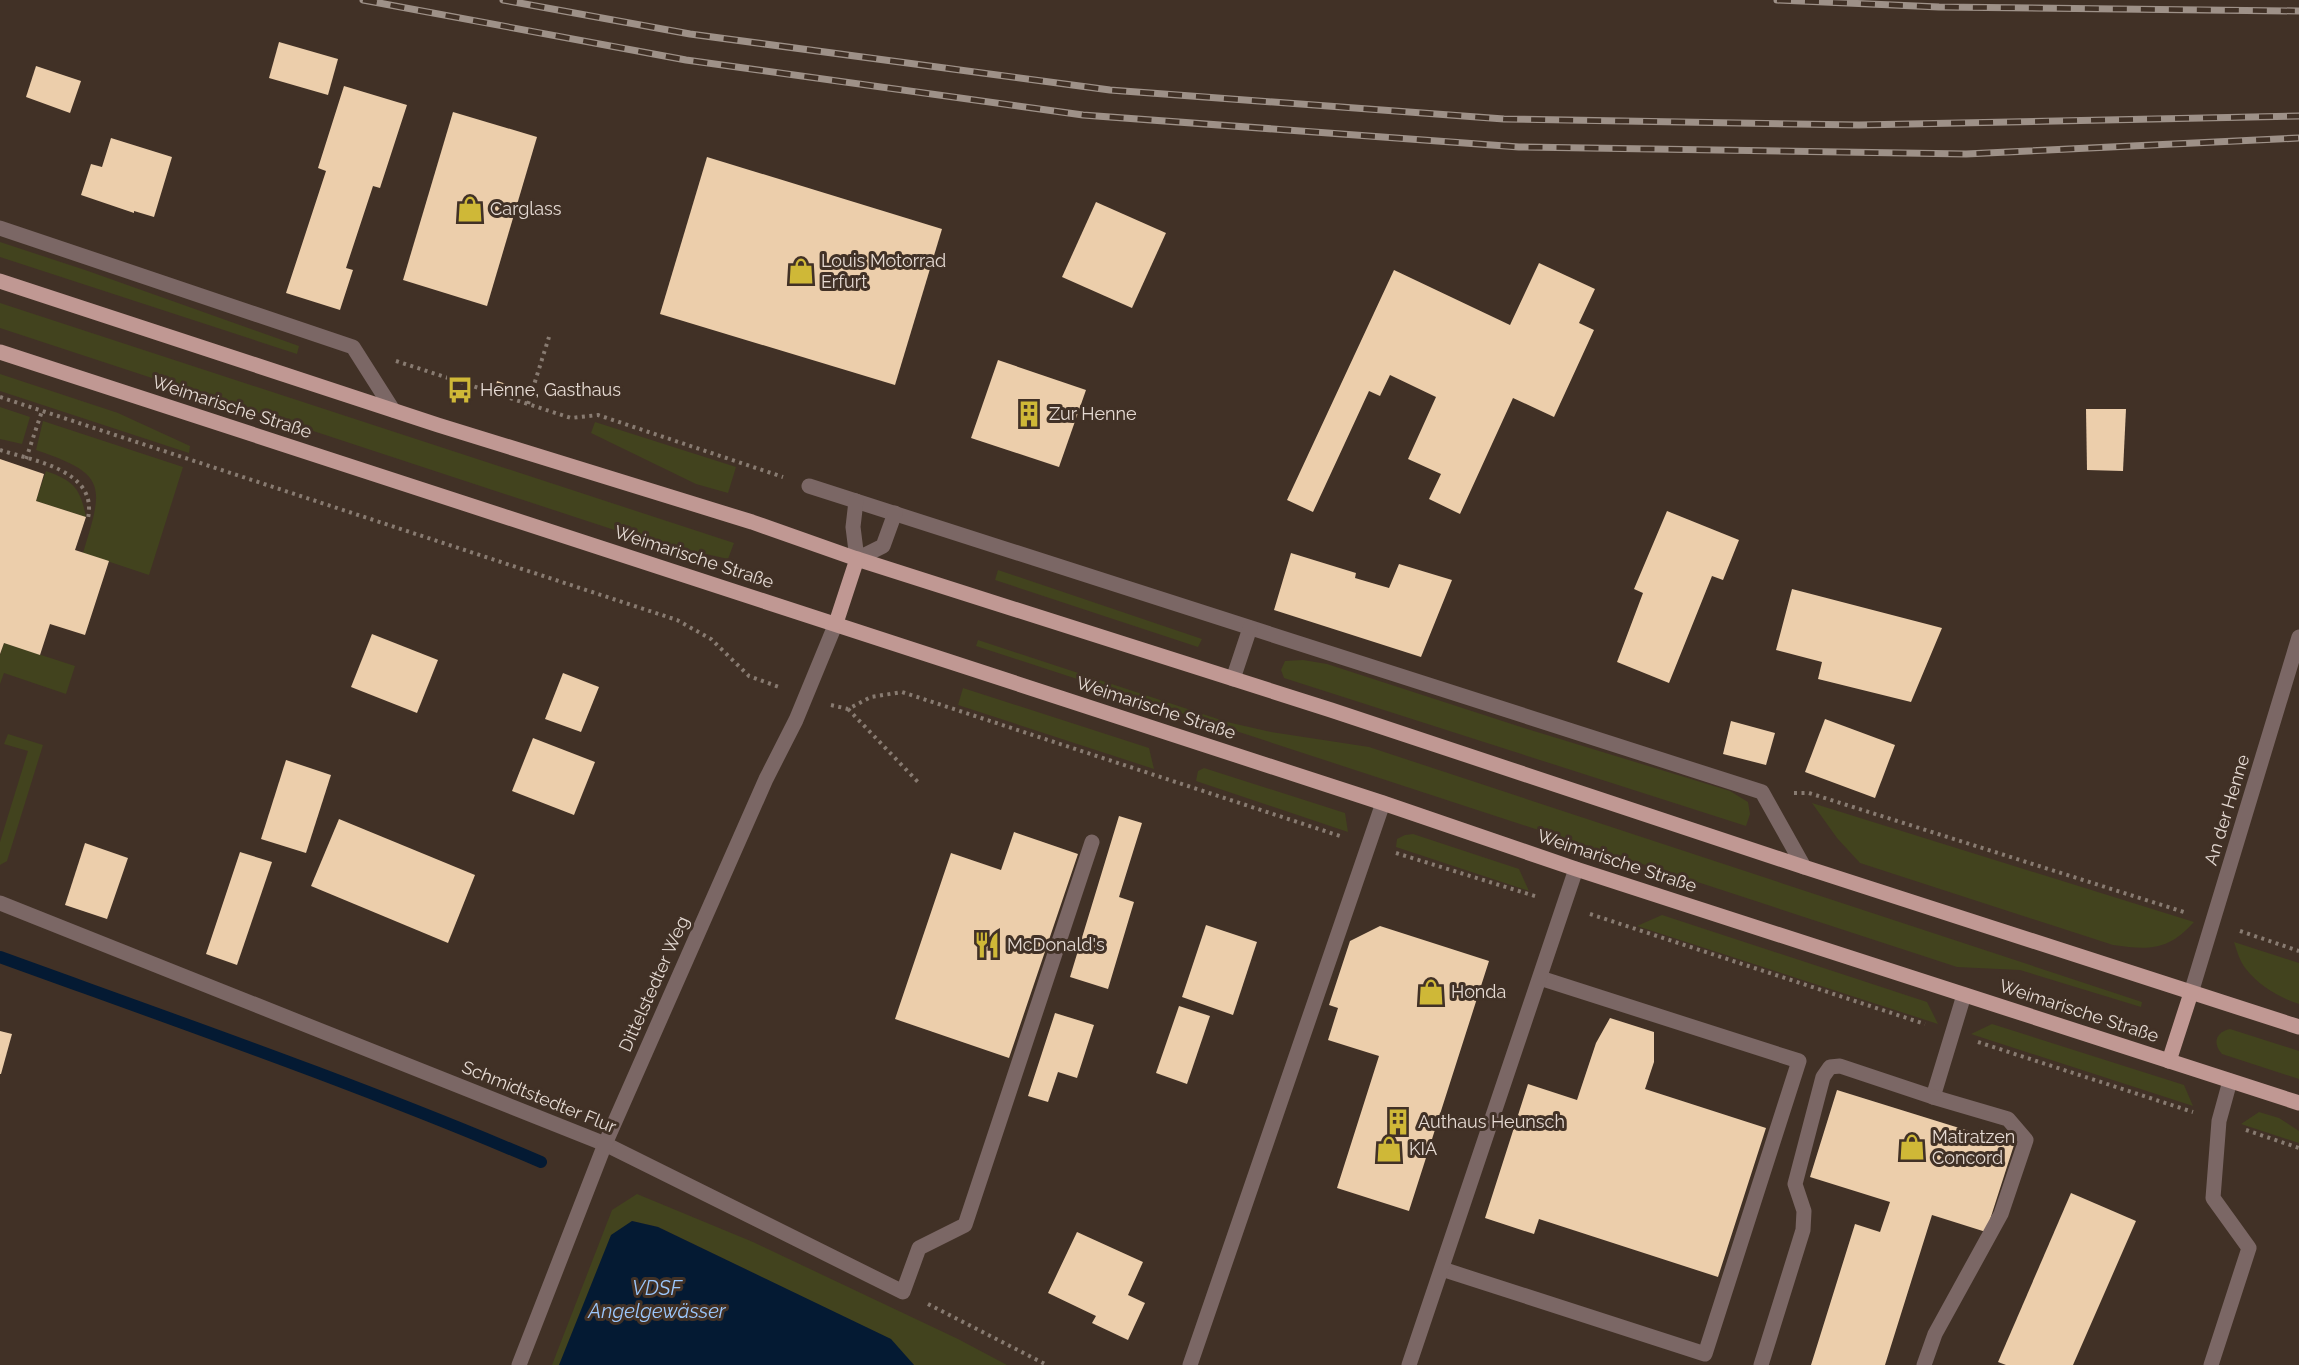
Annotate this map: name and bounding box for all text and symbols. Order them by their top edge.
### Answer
shop icon: Carglass [455,194,485,224]
place label: Carglass [490,198,562,219]
place label: Louis Motorrad Erfurt [821,250,946,292]
shop icon: Louis Motorrad Erfurt [786,256,816,286]
street label: Weimarische Straße [150,371,315,442]
bus stop icon: Henne, Gasthaus [445,375,475,405]
place label: Henne, Gasthaus [480,379,621,400]
building icon: Zur Henne [1014,399,1044,429]
place label: Zur Henne [1049,403,1137,424]
street label: Weimarische Straße [612,521,777,592]
street label: Weimarische Straße [1074,672,1239,743]
street label: An der Henne [2200,752,2253,868]
street label: Weimarische Straße [1535,825,1700,896]
street label: Dittelstedter Weg [614,913,693,1055]
restaurant icon: McDonald's [972,930,1002,960]
place label: McDonald's [1007,934,1105,955]
street label: Weimarische Straße [1997,975,2162,1046]
shop icon: Honda [1416,977,1446,1007]
place label: Honda [1451,981,1506,1002]
street label: Schmidtstedter Flur [459,1056,620,1137]
building icon: Authaus Heunsch [1383,1107,1413,1137]
place label: Authaus Heunsch [1418,1111,1565,1132]
place label: Matratzen Concord [1932,1126,2015,1168]
shop icon: Matratzen Concord [1897,1132,1927,1162]
shop icon: KIA [1374,1134,1404,1164]
place label: KIA [1409,1138,1437,1159]
water label: VDSF Angelgewässer [587,1276,727,1323]

